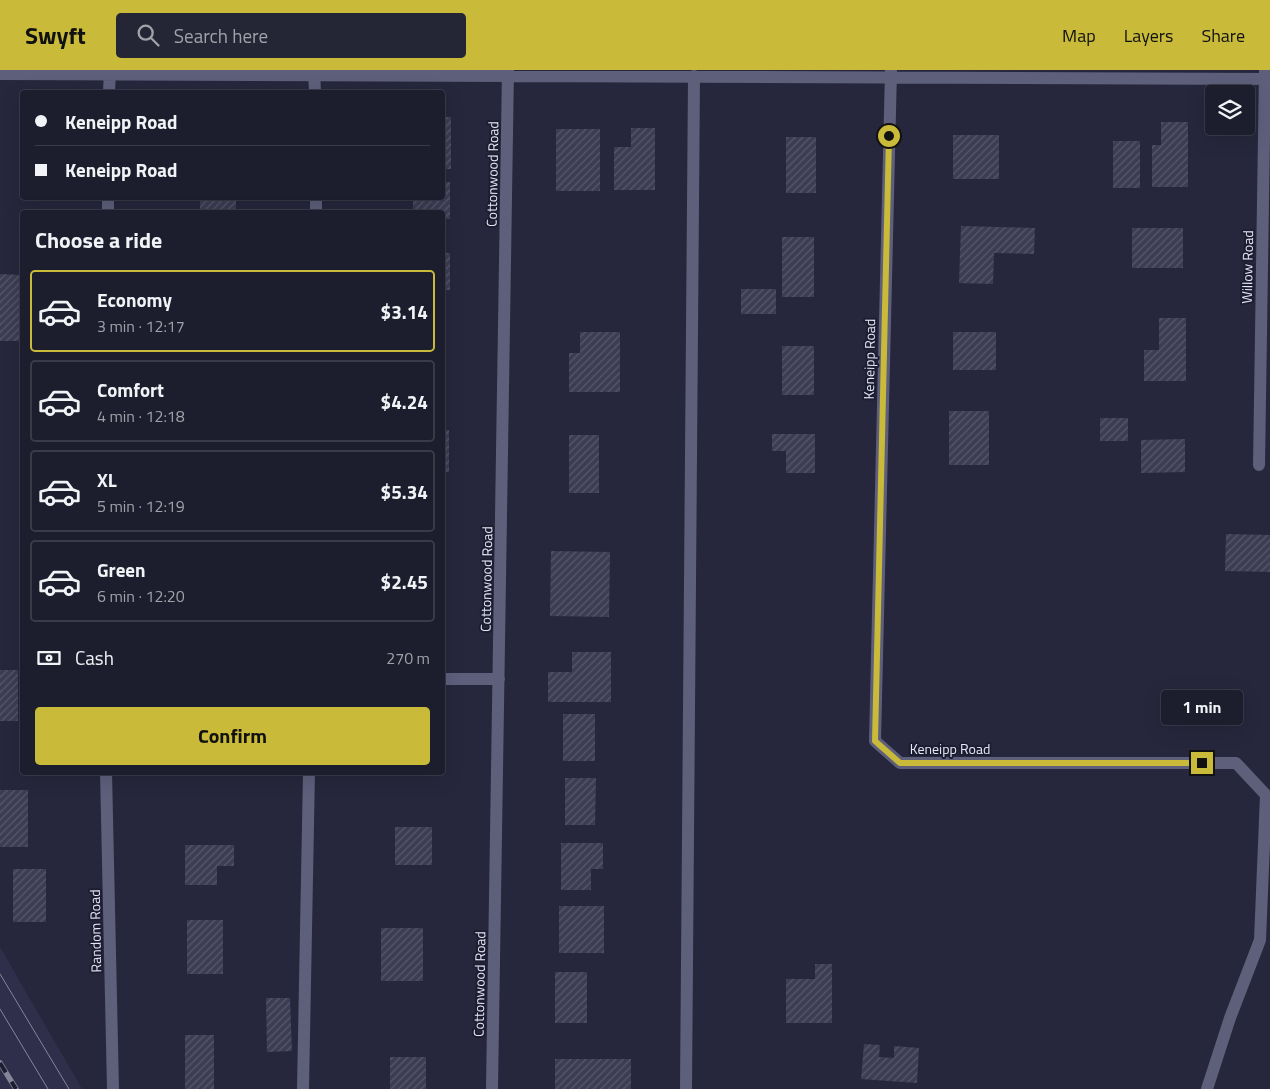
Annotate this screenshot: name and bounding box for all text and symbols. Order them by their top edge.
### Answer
search box [116,13,466,58]
text: Swyft [25,17,86,53]
icon: search [134,21,162,49]
text: Search here [174,21,268,50]
text: Map [1062,22,1096,49]
text: Layers [1124,22,1173,49]
text: Share [1201,22,1245,49]
map controls [1205,85,1255,135]
button: layers [1205,85,1255,135]
text: Keneipp Road [65,107,177,136]
street label: Cottonwood Road [481,121,503,227]
route start [878,125,900,147]
text: Keneipp Road [65,155,177,184]
text: Choose a ride [35,223,162,257]
street label: Willow Road [1236,230,1258,304]
text: Economy [97,285,172,314]
icon: car [37,289,82,334]
text: $3.14 [381,297,428,326]
text: 3 min · 12:17 [97,314,185,338]
street label: Keneipp Road [858,319,880,399]
text: Comfort [97,375,164,404]
icon: car [37,379,82,424]
text: $4.24 [381,387,428,416]
text: 4 min · 12:18 [97,404,185,428]
text: XL [97,465,117,494]
icon: car [37,469,82,514]
text: $5.34 [381,477,428,506]
text: 5 min · 12:19 [97,494,185,518]
street label: Cottonwood Road [475,526,497,632]
text: Green [97,555,146,584]
icon: car [37,559,82,604]
text: $2.45 [381,567,428,596]
text: 6 min · 12:20 [97,584,185,608]
text: Cash [75,643,114,672]
icon: cash [35,644,63,672]
text: 270 m [386,646,430,670]
callout: 1 min [1161,690,1243,726]
text: 1 min [1183,695,1221,719]
button: Confirm [35,707,430,765]
street label: Keneipp Road [910,738,990,759]
route end [1191,752,1213,774]
street label: Random Road [84,889,106,973]
street label: Cottonwood Road [468,931,490,1037]

